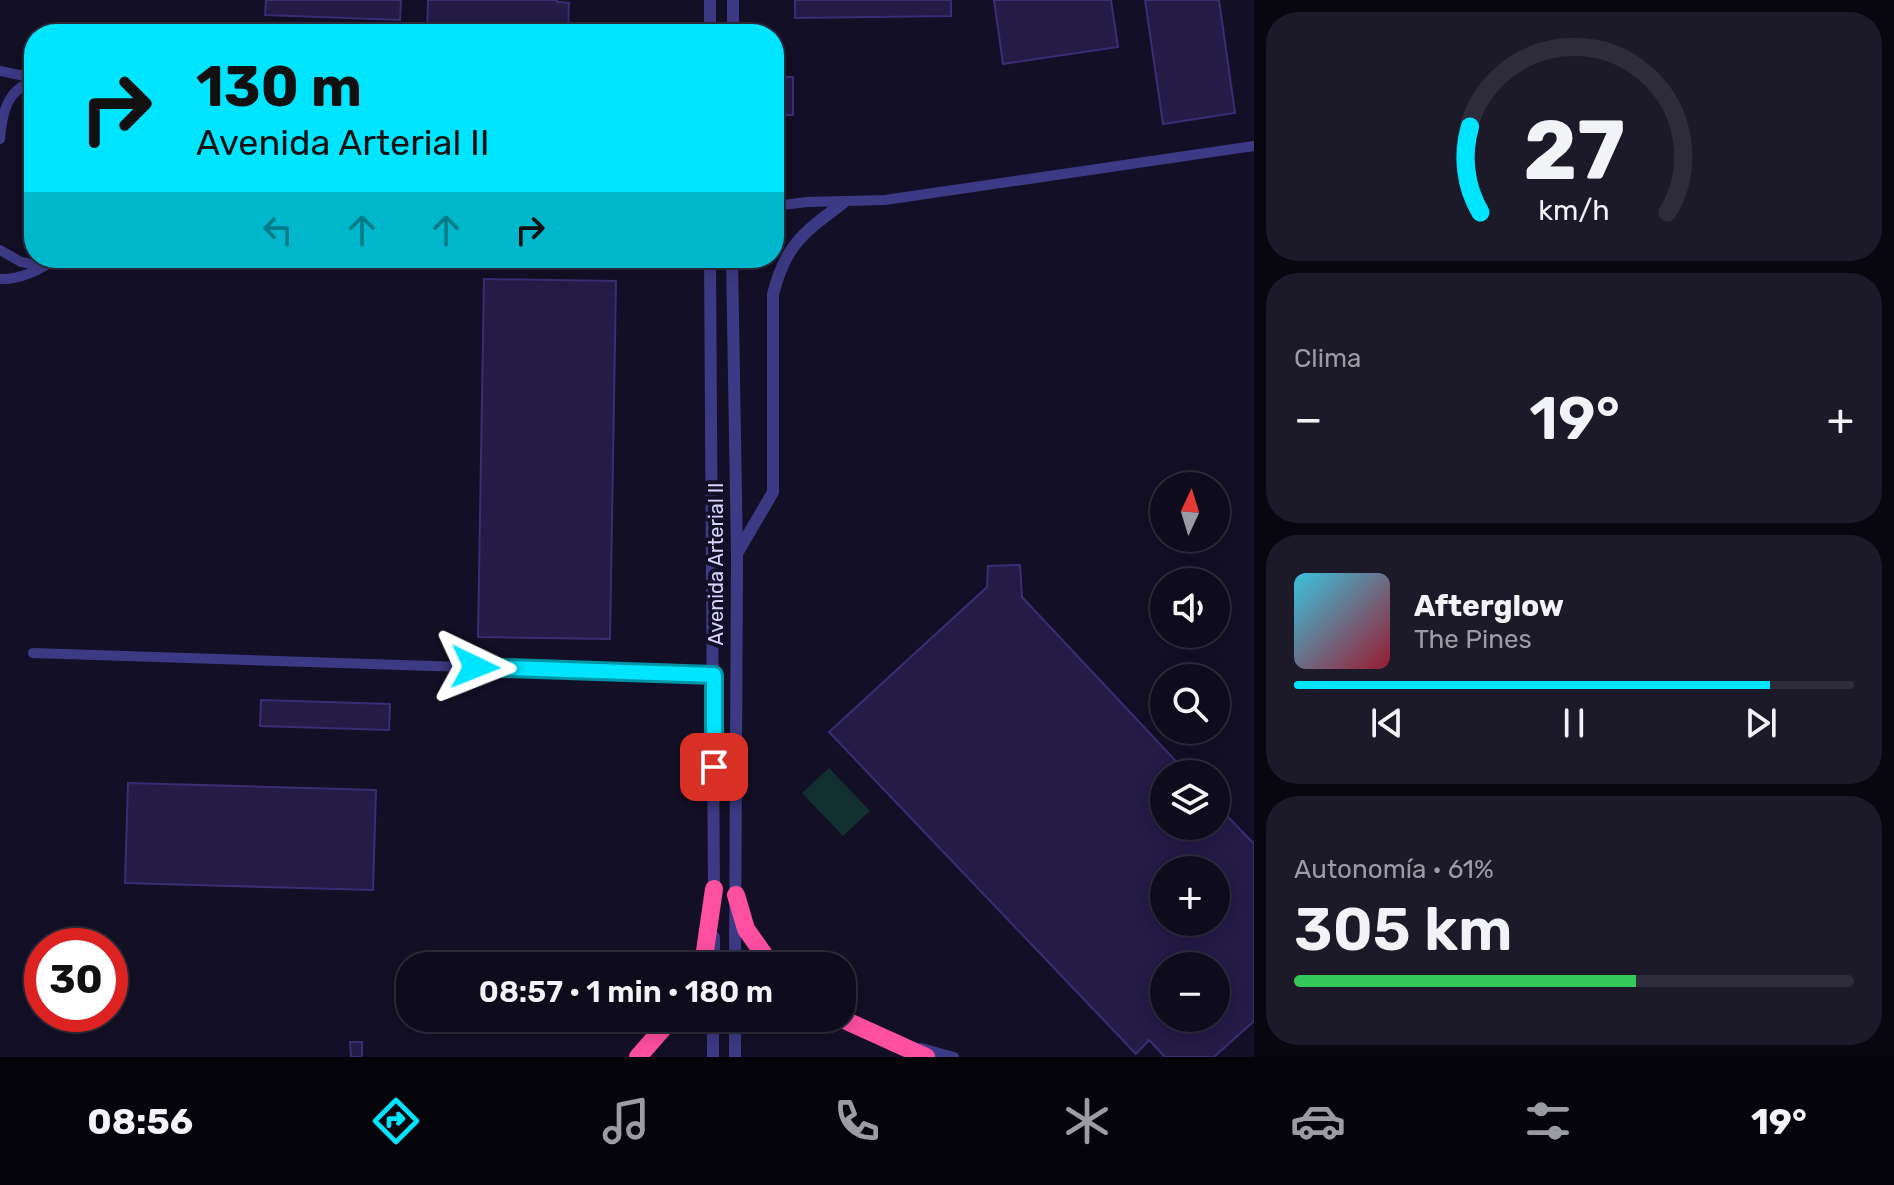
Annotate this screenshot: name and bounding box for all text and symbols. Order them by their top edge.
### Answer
text: 130 m [196,54,362,120]
icon: right [64,56,168,160]
text: 27 [1523,100,1625,199]
text: Avenida Arterial II [196,121,490,164]
text: km/h [1538,193,1610,227]
icon: left [256,208,300,252]
icon: ahead [340,208,384,252]
icon: ahead [424,208,468,252]
icon: right [508,208,552,252]
text: Clima [1294,343,1361,374]
text: 19° [1529,383,1620,454]
text: − [1294,393,1323,445]
text: + [1827,393,1854,445]
north arrow [1150,472,1230,552]
map controls [1150,472,1230,1032]
street label: Avenida Arterial II [704,482,728,646]
button: sound [1150,568,1230,648]
text: Afterglow [1414,588,1564,624]
text: The Pines [1414,624,1532,655]
position arrow [433,625,517,709]
button: search [1150,664,1230,744]
icon: previous [1365,701,1409,745]
icon: pause [1552,701,1596,745]
icon: next [1739,701,1783,745]
pin [680,733,748,801]
icon: arrive [692,745,736,789]
button: layers [1150,760,1230,840]
text: Autonomía · 61% [1294,854,1494,885]
button: + [1150,856,1230,936]
text: 305 km [1294,894,1512,965]
speed limit sign: 30 [24,928,128,1032]
button: − [1150,952,1230,1032]
text: 08:57 · 1 min · 180 m [479,974,773,1010]
icon: directions [368,1093,424,1149]
icon: music [598,1093,654,1149]
icon: phone [829,1093,885,1149]
icon: climate [1059,1093,1115,1149]
icon: car [1290,1093,1346,1149]
icon: filters [1520,1093,1576,1149]
text: 08:56 [87,1100,193,1143]
text: 19° [1751,1100,1807,1143]

